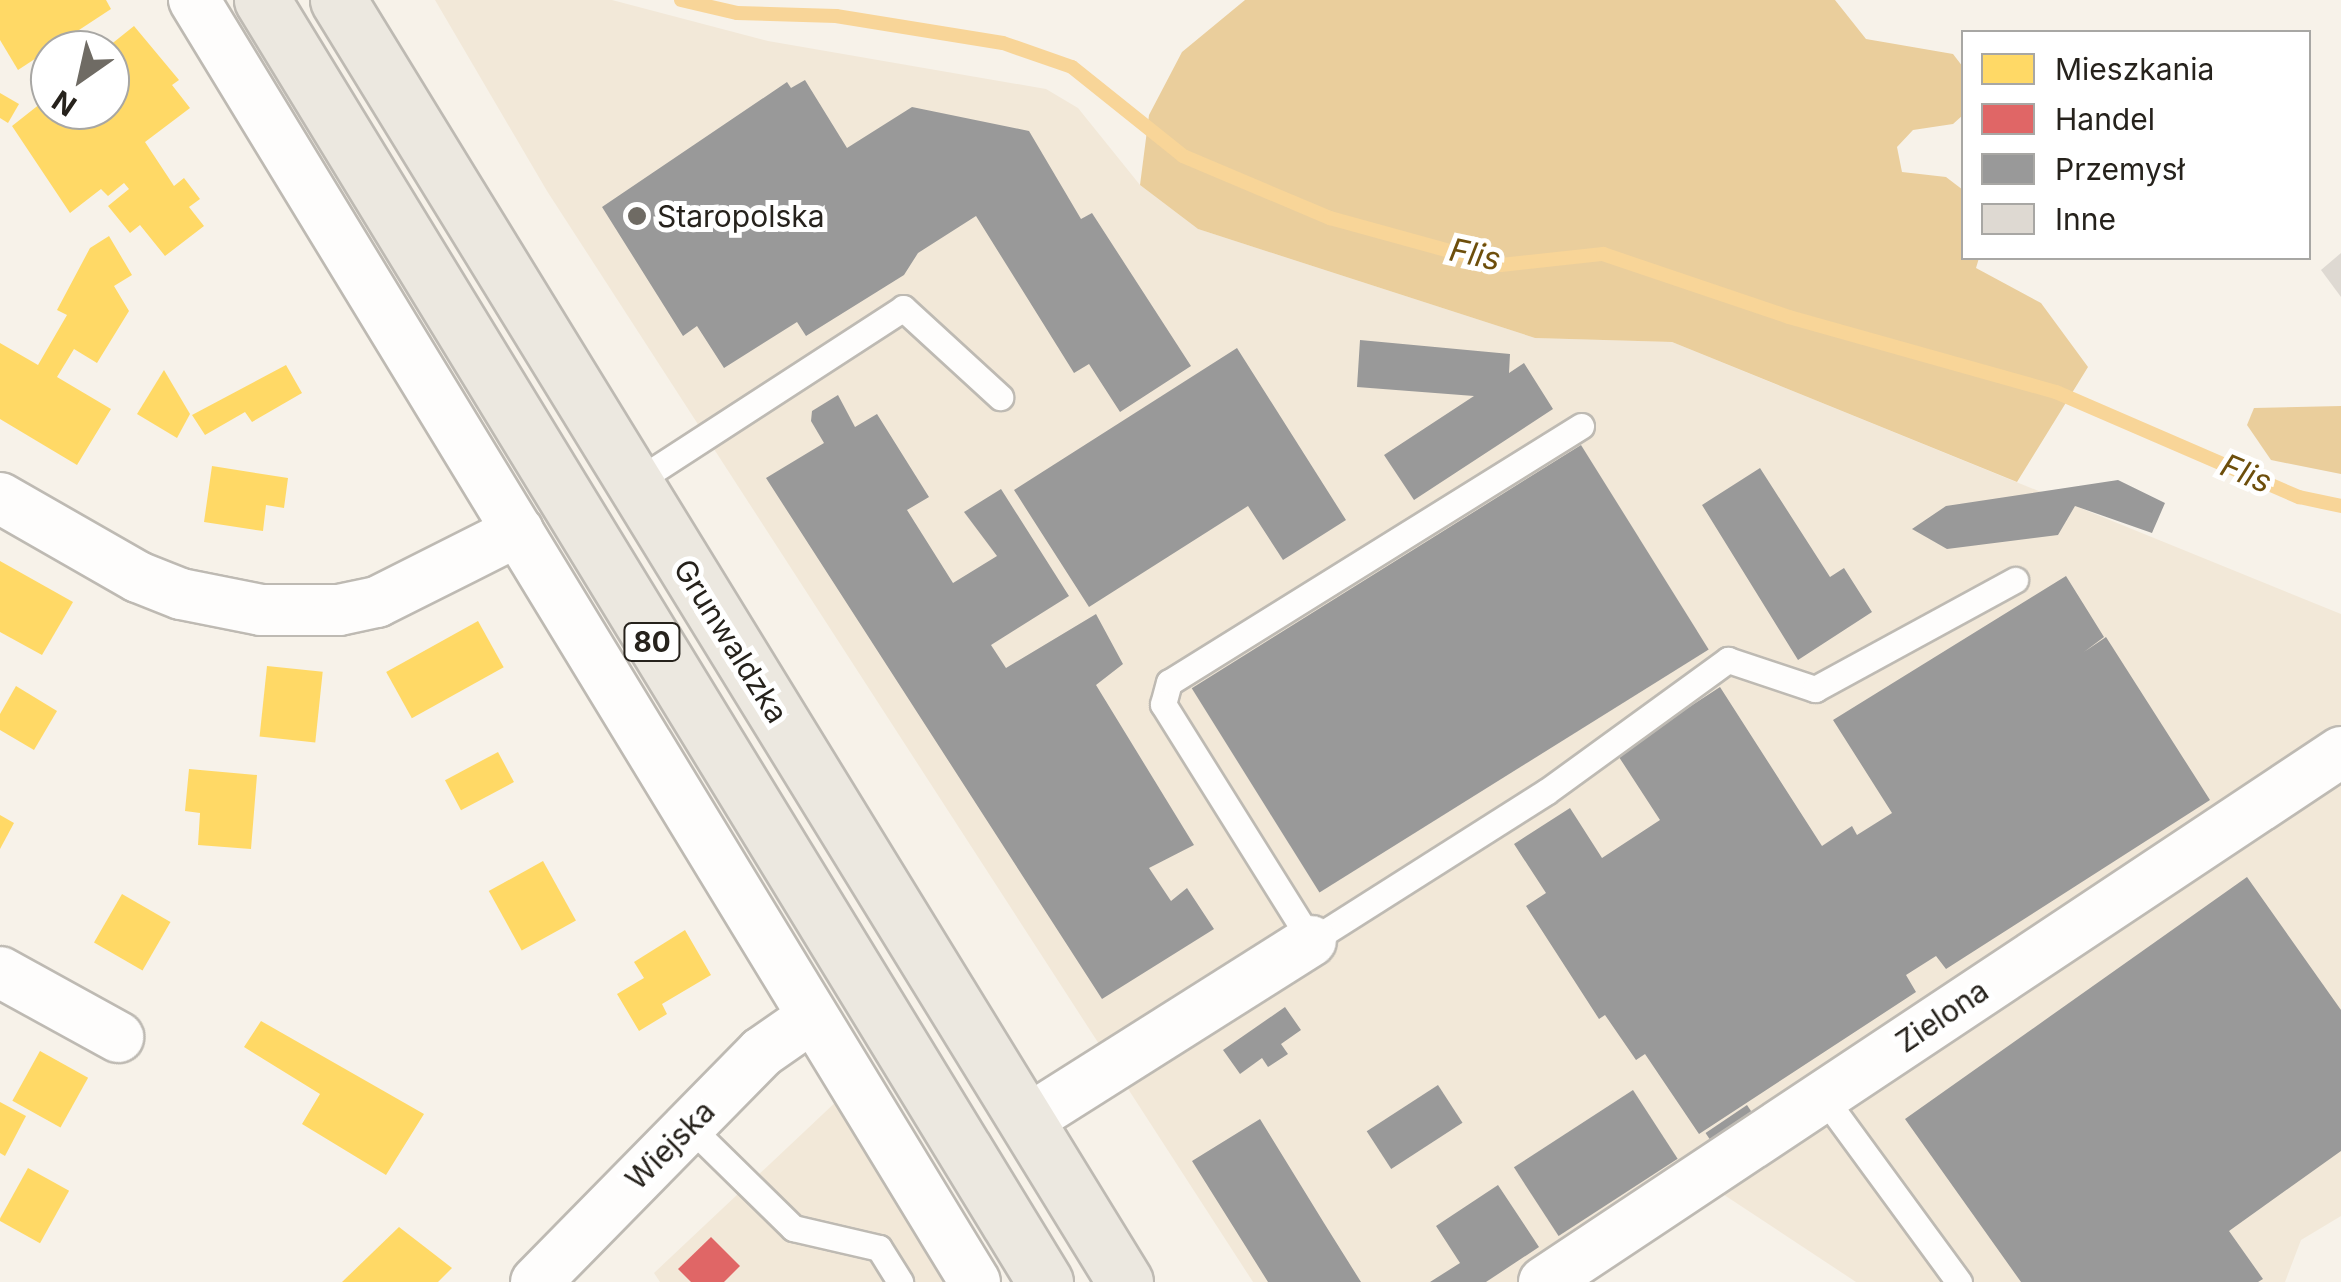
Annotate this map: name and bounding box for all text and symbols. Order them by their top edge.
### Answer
north arrow [30,30,130,130]
legend [1961,30,2311,260]
text: Mieszkania [2055,51,2214,87]
text: N [46,83,83,123]
text: Handel [2055,101,2155,137]
text: Przemysł [2055,151,2185,187]
place label: Staropolska [657,198,825,234]
text: Inne [2055,201,2116,237]
marker: Staropolska [626,205,648,227]
water label: Flis [1446,231,1504,279]
water label: Flis [2215,446,2277,502]
street label: Grunwaldzka [666,553,796,729]
road number: 80 [622,619,682,665]
street label: Zielona [1889,972,1995,1060]
street label: Wiejska [618,1093,722,1197]

